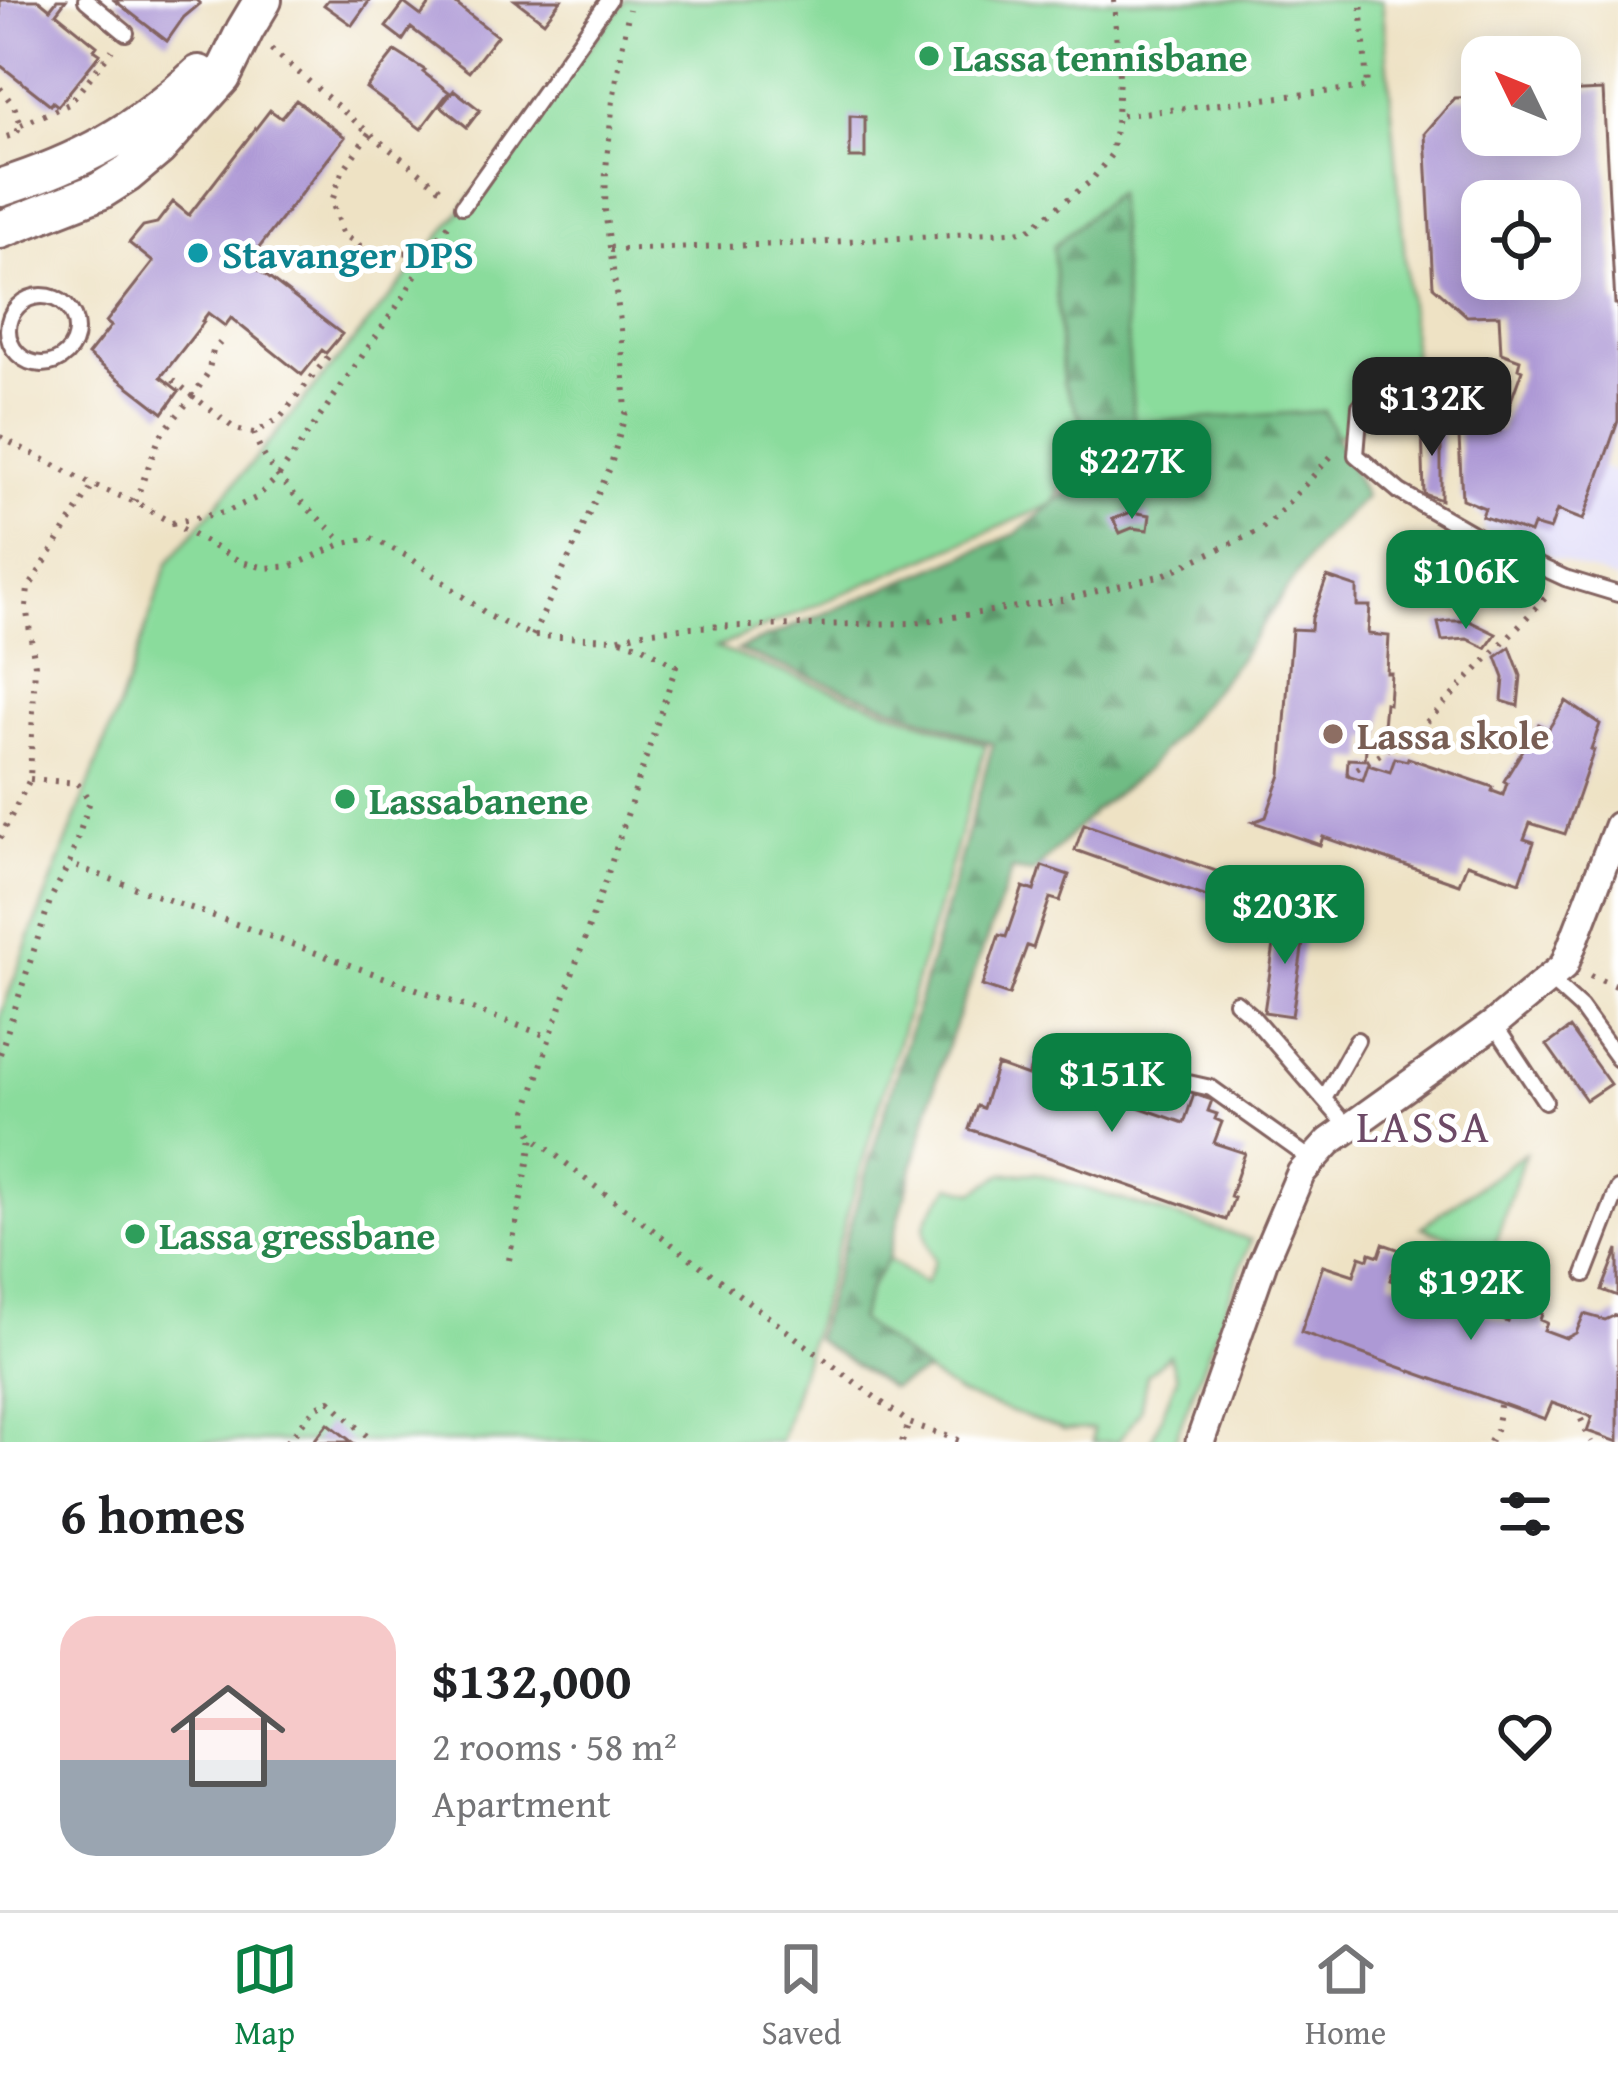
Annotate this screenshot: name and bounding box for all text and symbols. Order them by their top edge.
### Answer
place label: Lassa tennisbane [953,28,1248,85]
north arrow [1461,36,1581,156]
map controls [1461,36,1581,300]
marker: Lassa tennisbane [916,43,942,69]
button: locate [1461,180,1581,300]
place label: Stavanger DPS [222,225,474,282]
marker: Stavanger DPS [185,240,211,266]
pin: $132K [1348,357,1516,459]
text: $132K [1379,367,1485,424]
pin: $227K [1048,420,1216,522]
text: $227K [1079,430,1185,487]
pin: $106K [1382,530,1550,632]
text: $106K [1413,540,1519,597]
place label: Lassa skole [1357,706,1550,763]
marker: Lassa skole [1320,721,1346,747]
place label: Lassabanene [369,771,589,828]
marker: Lassabanene [332,786,358,812]
pin: $203K [1201,865,1369,967]
text: $203K [1232,875,1338,932]
pin: $151K [1028,1033,1196,1135]
text: $151K [1059,1043,1165,1100]
district label: LASSA [1356,1093,1492,1158]
place label: Lassa gressbane [159,1206,435,1263]
marker: Lassa gressbane [122,1221,148,1247]
pin: $192K [1387,1241,1555,1343]
text: $192K [1418,1251,1524,1308]
text: 6 homes [60,1477,246,1552]
icon: filters [1492,1481,1558,1547]
text: $132,000 [432,1642,631,1717]
icon: home [156,1664,300,1808]
icon: heart [1492,1703,1558,1769]
text: 2 rooms · 58 m² [432,1717,677,1774]
text: Apartment [432,1774,611,1831]
tab: Map [232,1936,298,2056]
tab: Saved [761,1936,841,2056]
tab: Home [1305,1936,1386,2056]

